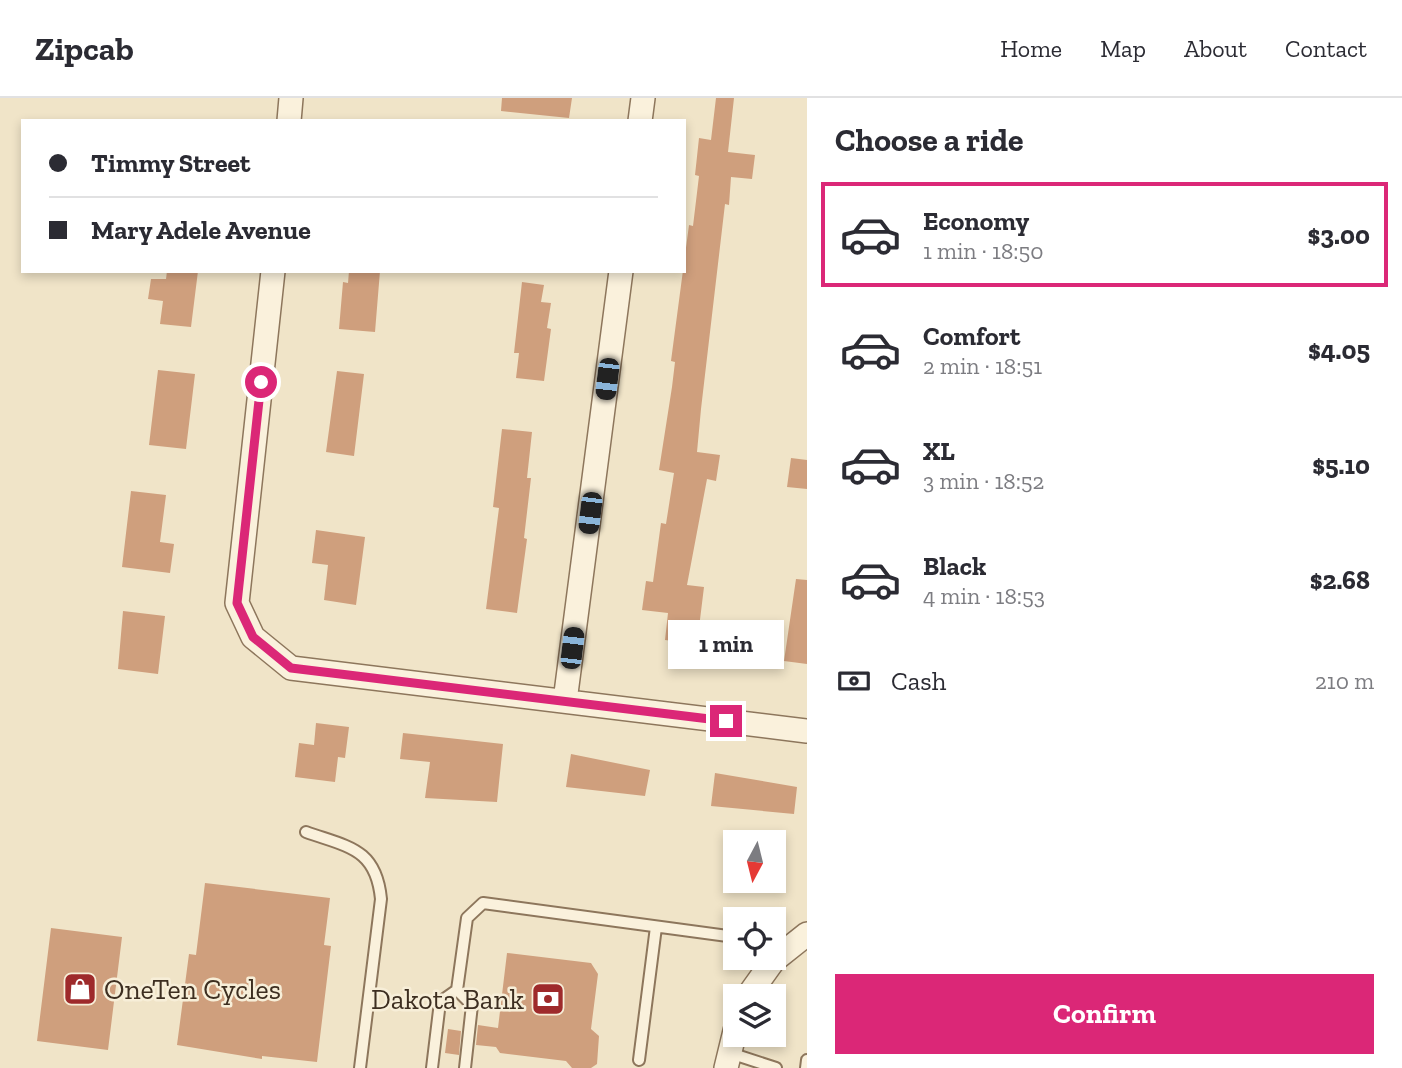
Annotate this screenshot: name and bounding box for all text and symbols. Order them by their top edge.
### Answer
text: Zipcab [35,29,134,68]
text: Home [1000,34,1062,63]
text: Map [1100,34,1146,63]
text: About [1184,34,1247,63]
text: Contact [1285,34,1367,63]
text: Choose a ride [835,121,1023,159]
text: Timmy Street [91,147,250,179]
icon: car [839,203,902,266]
text: Economy [923,205,1029,237]
text: Mary Adele Avenue [91,214,311,246]
text: $3.00 [1307,219,1370,251]
text: 1 min · 18:50 [923,237,1043,265]
icon: car [839,318,902,381]
text: Comfort [923,320,1020,352]
text: $4.05 [1308,334,1370,366]
text: 2 min · 18:51 [923,352,1042,380]
car [595,357,620,401]
route start [245,366,277,398]
icon: car [839,433,902,496]
text: XL [923,435,955,467]
text: $5.10 [1312,449,1370,481]
text: 3 min · 18:52 [923,467,1044,495]
car [578,491,603,535]
icon: car [839,548,902,611]
text: Black [923,550,986,582]
text: $2.68 [1310,564,1370,596]
text: 4 min · 18:53 [923,582,1045,610]
callout: 1 min [668,620,784,668]
car [560,626,585,670]
text: 1 min [699,630,753,658]
icon: cash [835,662,873,700]
text: Cash [891,665,946,697]
text: 210 m [1315,667,1374,695]
route end [710,705,742,737]
north arrow [723,830,786,892]
map controls [723,830,786,1047]
button: locate [723,907,786,970]
shop icon: OneTen Cycles [61,970,99,1008]
place label: OneTen Cycles [104,973,281,1006]
button: Confirm [835,974,1374,1054]
bank icon: Dakota Bank [529,980,567,1018]
place label: Dakota Bank [371,983,524,1016]
button: layers [723,984,786,1047]

